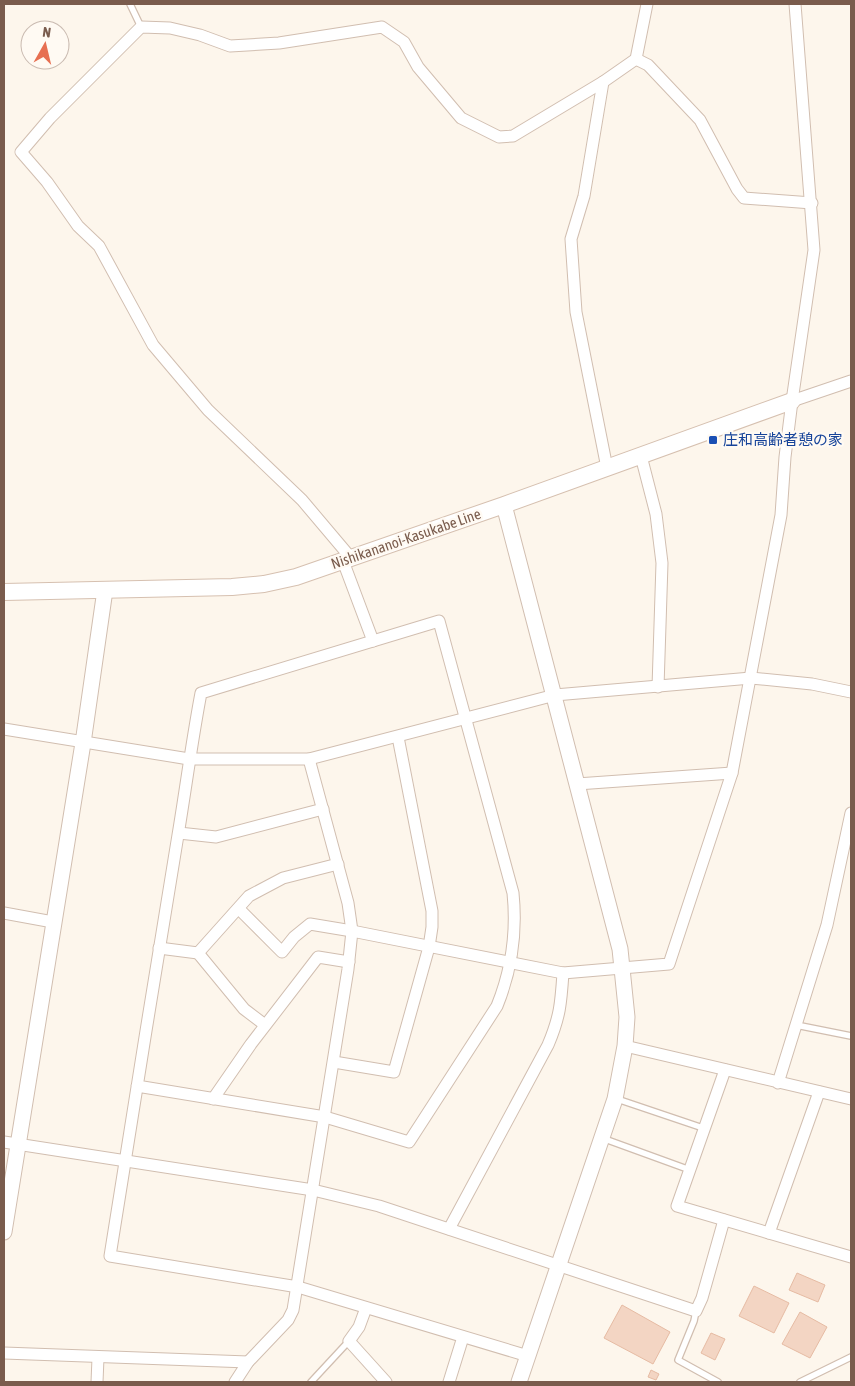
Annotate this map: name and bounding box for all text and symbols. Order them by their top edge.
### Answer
north arrow [20,20,70,70]
text: N [42,24,52,41]
place label: 庄和高齢者憩の家 [723,431,843,448]
marker: 庄和高齢者憩の家 [707,434,719,446]
street label: Nishikananoi-Kasukabe Line [329,505,483,572]

